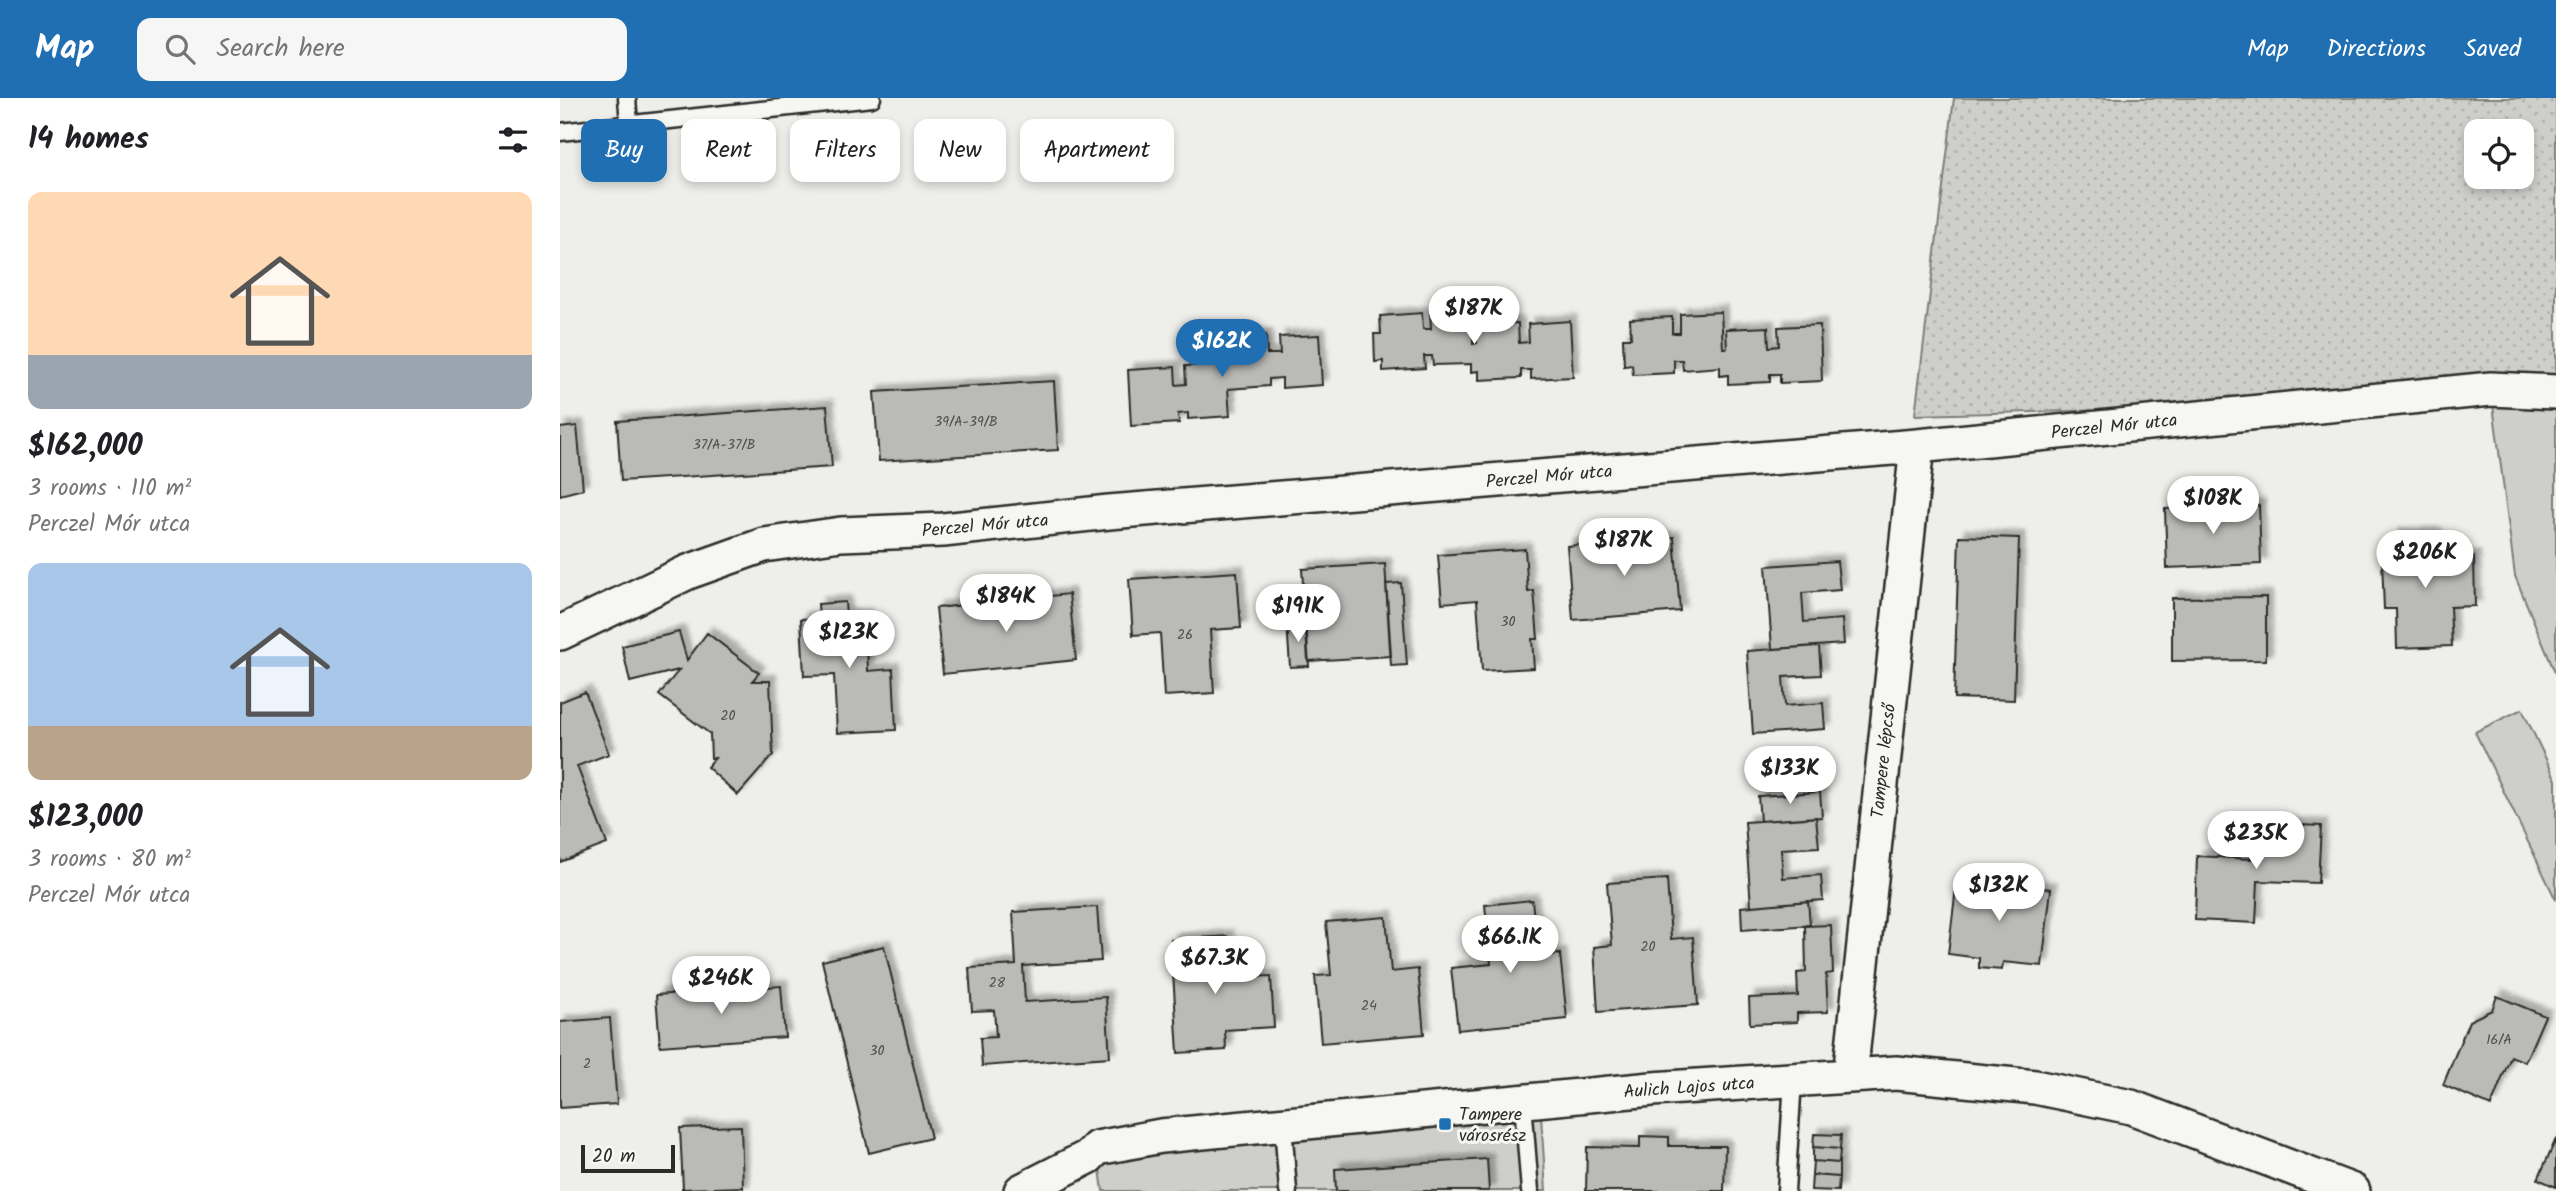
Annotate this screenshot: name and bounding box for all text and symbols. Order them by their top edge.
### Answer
search box [137,18,627,81]
text: Map [35,23,95,76]
text: Search here [217,28,345,70]
icon: search [161,30,199,68]
text: Map [2247,30,2289,69]
text: Directions [2327,30,2426,69]
text: Saved [2464,30,2521,69]
text: 14 homes [28,116,149,164]
chip: Buy [581,119,667,182]
chip: Rent [681,119,776,182]
chip: Filters [790,119,900,182]
chip: New [914,119,1006,182]
chip: Apartment [1020,119,1174,182]
map controls [2464,119,2534,189]
button: locate [2464,119,2534,189]
icon: filters [494,121,532,159]
icon: home [217,238,343,364]
pin: $187K [1425,286,1523,346]
text: $187K [1445,291,1503,327]
pin: $162K [1173,320,1271,379]
text: $162K [1192,324,1252,360]
street label: Perczel Mór utca [2049,406,2179,449]
house number: 39/A-39/B [934,411,998,433]
text: $162,000 [28,423,143,471]
house number: 37/A-37/B [693,434,755,456]
street label: Perczel Mór utca [1485,458,1614,497]
text: 3 rooms · 110 m² [28,471,191,507]
pin: $108K [2164,476,2262,536]
text: $108K [2183,481,2243,517]
text: Perczel Mór utca [28,507,190,543]
street label: Perczel Mór utca [921,507,1050,546]
pin: $187K [1575,518,1673,578]
text: $187K [1595,523,1653,559]
pin: $206K [2376,531,2474,590]
text: $206K [2392,535,2458,571]
pin: $184K [957,574,1055,634]
text: $184K [976,579,1036,615]
pin: $191K [1249,584,1347,644]
text: $191K [1272,589,1325,625]
icon: home [217,609,343,735]
pin: $123K [800,610,898,670]
house number: 30 [1501,611,1516,633]
text: $123K [819,615,879,651]
house number: 26 [1177,624,1193,646]
street label: Tampere lépcső [1864,701,1905,820]
house number: 20 [720,705,736,727]
pin: $133K [1741,746,1839,806]
text: $133K [1760,751,1820,787]
text: $123,000 [28,794,143,842]
pin: $235K [2207,812,2305,871]
text: $235K [2223,816,2289,852]
text: 3 rooms · 80 m² [28,842,191,878]
pin: $132K [1950,864,2048,923]
text: $132K [1969,868,2029,904]
text: Perczel Mór utca [28,878,190,914]
pin: $66.1K [1453,916,1567,975]
text: $66.1K [1478,920,1542,956]
pin: $67.3K [1158,936,1272,996]
house number: 20 [1640,936,1656,958]
text: $67.3K [1181,941,1249,977]
pin: $246K [672,956,770,1016]
text: $246K [688,961,754,997]
house number: 28 [989,972,1006,994]
house number: 24 [1361,995,1377,1017]
house number: 16/A [2486,1029,2512,1051]
house number: 30 [870,1040,885,1062]
house number: 2 [583,1053,591,1075]
street label: Aulich Lajos utca [1623,1069,1756,1108]
place label: Tampere városrész [1459,1101,1526,1151]
marker: Tampere városrész [1437,1116,1453,1132]
scale bar [581,1142,676,1174]
text: 20 m [592,1142,635,1172]

